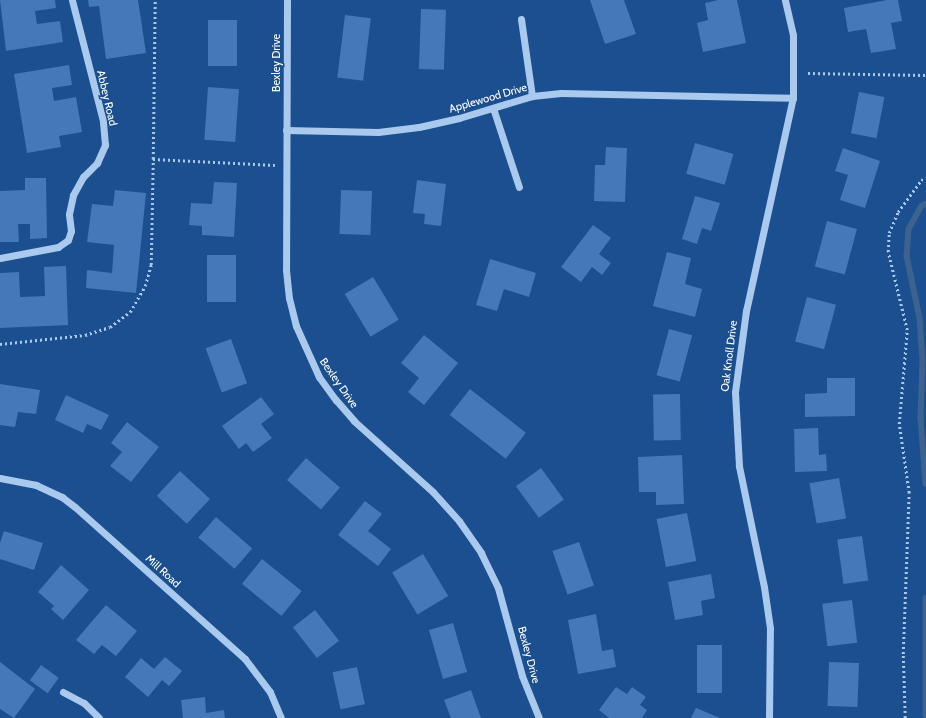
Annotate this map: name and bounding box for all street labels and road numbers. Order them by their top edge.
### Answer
street label: Bexley Drive [269,34,283,92]
street label: Abbey Road [94,69,120,127]
street label: Applewood Drive [448,81,528,115]
street label: Oak Knoll Drive [718,320,740,392]
street label: Bexley Drive [317,355,361,411]
street label: Mill Road [143,552,183,590]
street label: Bexley Drive [515,625,543,685]

